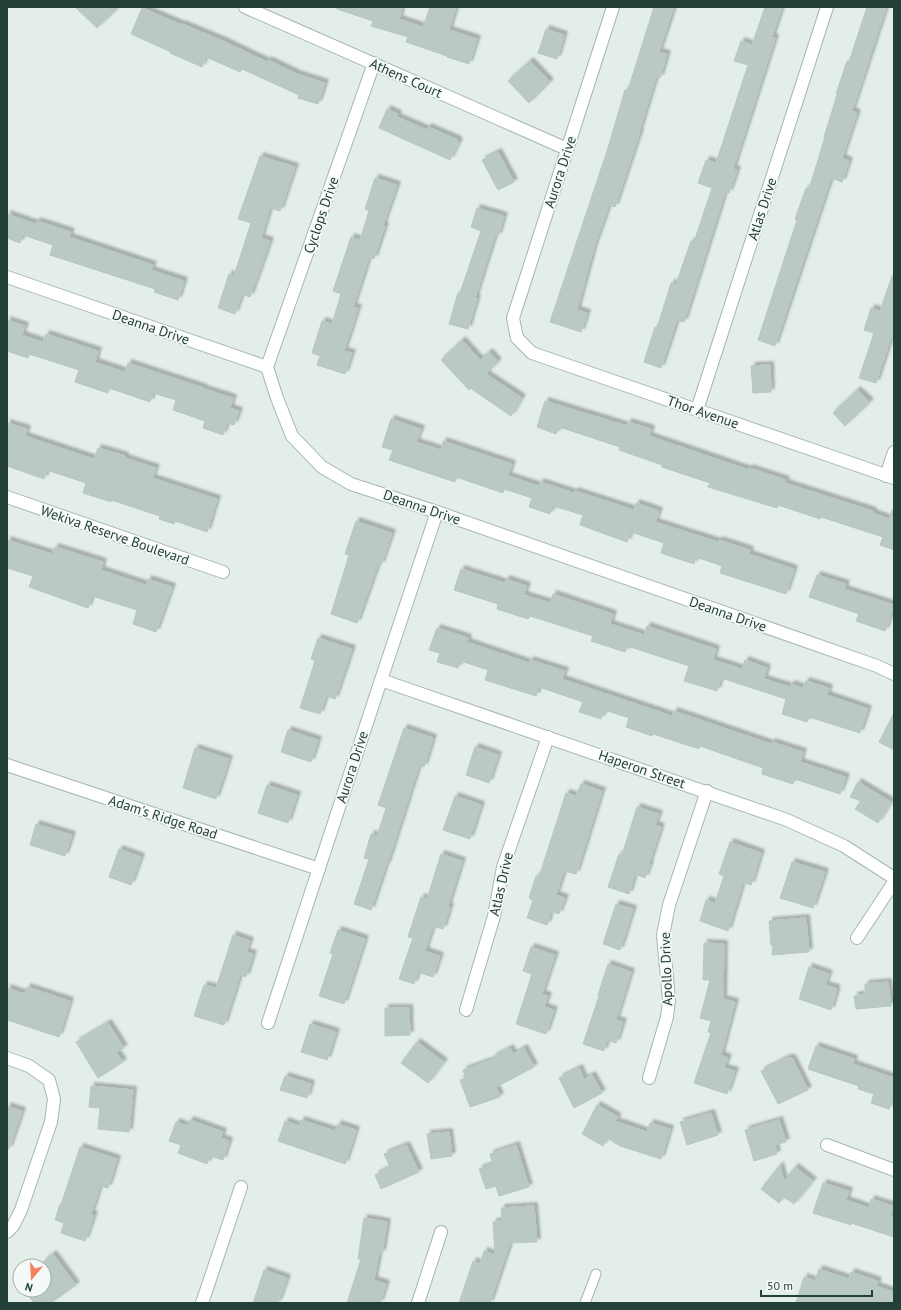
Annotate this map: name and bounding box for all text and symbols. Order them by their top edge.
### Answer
street label: Athens Court [367,54,445,102]
street label: Aurora Drive [540,134,580,210]
street label: Cyclops Drive [299,174,343,256]
street label: Atlas Drive [743,175,781,243]
street label: Deanna Drive [110,305,192,349]
street label: Thor Avenue [665,391,741,433]
street label: Deanna Drive [381,485,463,529]
street label: Wekiva Reserve Boulevard [38,501,192,569]
street label: Deanna Drive [687,592,769,636]
street label: Aurora Drive [332,729,372,805]
street label: Haperon Street [596,746,688,792]
street label: Adam's Ridge Road [106,791,220,843]
street label: Atlas Drive [485,850,517,918]
street label: Apollo Drive [656,932,676,1006]
north arrow [12,1258,52,1298]
scale bar [761,1272,872,1298]
text: 50 m [767,1278,793,1293]
text: N [23,1280,35,1295]

